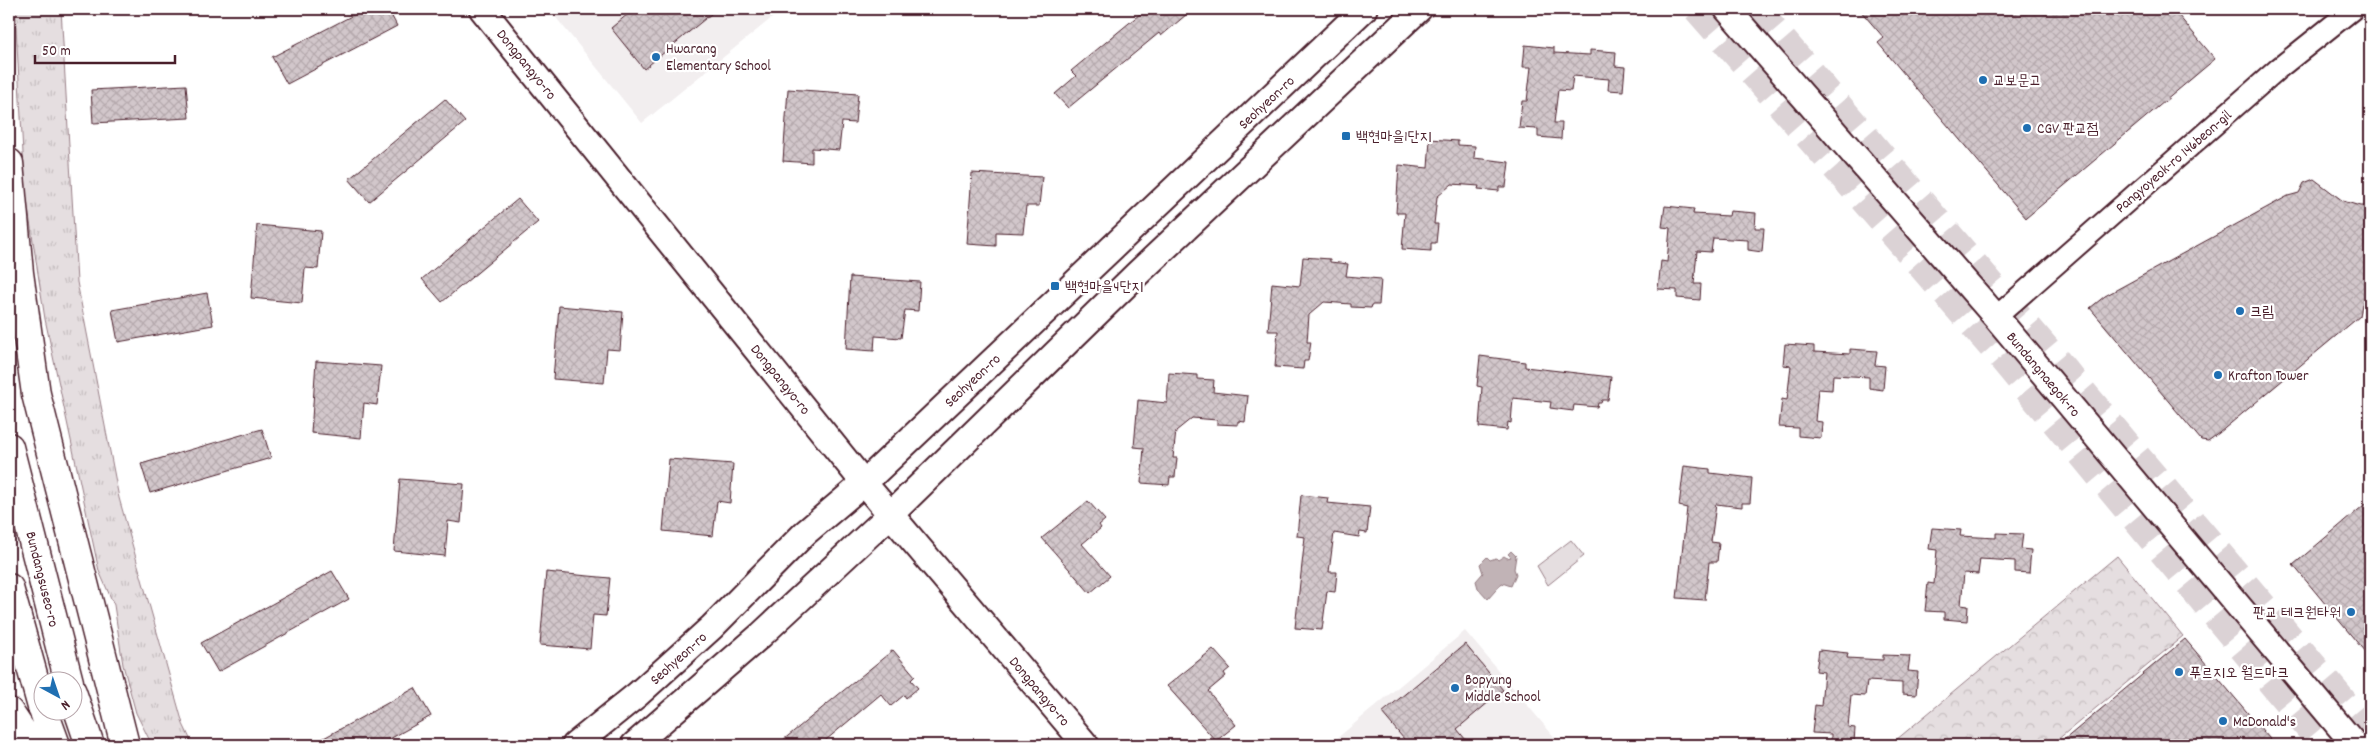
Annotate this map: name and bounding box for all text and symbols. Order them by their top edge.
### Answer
street label: Dongpangyo-ro [490,25,561,106]
scale bar [35,32,175,64]
place label: Hwarang Elementary School [666,39,771,78]
text: 50 m [42,41,71,63]
marker: Hwarang Elementary School [650,51,662,63]
street label: Seohyeon-ro [1234,71,1301,136]
place label: 교보문고 [1993,71,2041,93]
marker: 교보문고 [1977,74,1989,86]
street label: Pangyoyeok-ro 146beon-gil [2111,105,2238,219]
place label: CGV 판교점 [2037,119,2099,141]
marker: CGV 판교점 [2021,122,2033,134]
place label: 백현마을1단지 [1356,127,1432,149]
marker: 백현마을1단지 [1340,130,1352,142]
place label: 백현마을4단지 [1065,277,1144,299]
marker: 백현마을4단지 [1049,280,1061,292]
place label: 크림 [2250,302,2274,324]
marker: 크림 [2234,305,2246,317]
street label: Bundangnaegok-ro [2000,328,2085,423]
street label: Dongpangyo-ro [744,340,815,421]
street label: Seohyeon-ro [940,349,1007,414]
place label: Krafton Tower [2228,366,2309,388]
marker: Krafton Tower [2212,369,2224,381]
street label: Bundangsuseo-ro [19,529,64,630]
place label: 판교 테크원타워 [2253,603,2341,625]
marker: 판교 테크원타워 [2345,606,2357,618]
street label: Seohyeon-ro [646,628,713,691]
street label: Dongpangyo-ro [1003,652,1075,732]
place label: 푸르지오 월드마크 [2189,663,2289,685]
marker: 푸르지오 월드마크 [2173,666,2185,678]
place label: Bopyung Middle School [1465,670,1541,709]
north arrow [32,672,82,722]
marker: Bopyung Middle School [1449,682,1461,694]
text: N [56,695,74,714]
place label: McDonald's [2233,712,2296,734]
marker: McDonald's [2217,715,2229,727]

